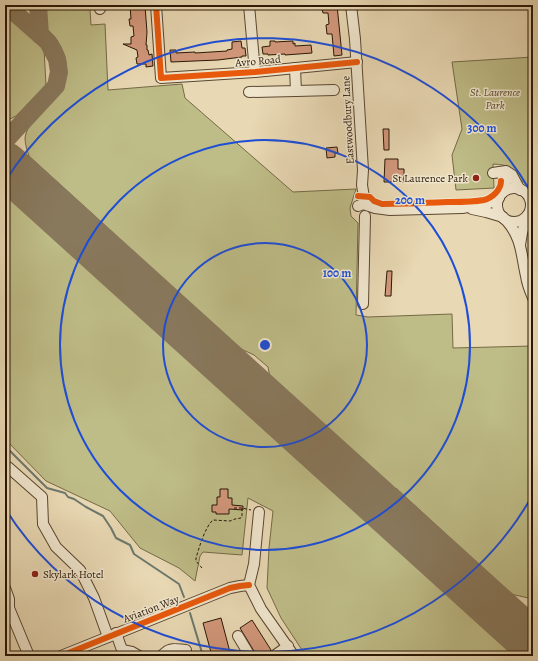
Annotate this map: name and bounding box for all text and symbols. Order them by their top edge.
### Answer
street label: Avro Road [234,52,282,71]
street label: Eastwoodbury Lane [338,75,358,165]
park label: St. Laurence Park [470,85,520,113]
text: 300 m [467,120,497,136]
place label: St Laurence Park [392,171,469,186]
marker: St Laurence Park [471,173,481,183]
text: 200 m [395,192,425,208]
text: 100 m [323,265,351,281]
centre of rings [258,338,272,352]
place label: Skylark Hotel [43,567,104,582]
marker: Skylark Hotel [30,569,40,579]
street label: Aviation Way [120,591,181,627]

